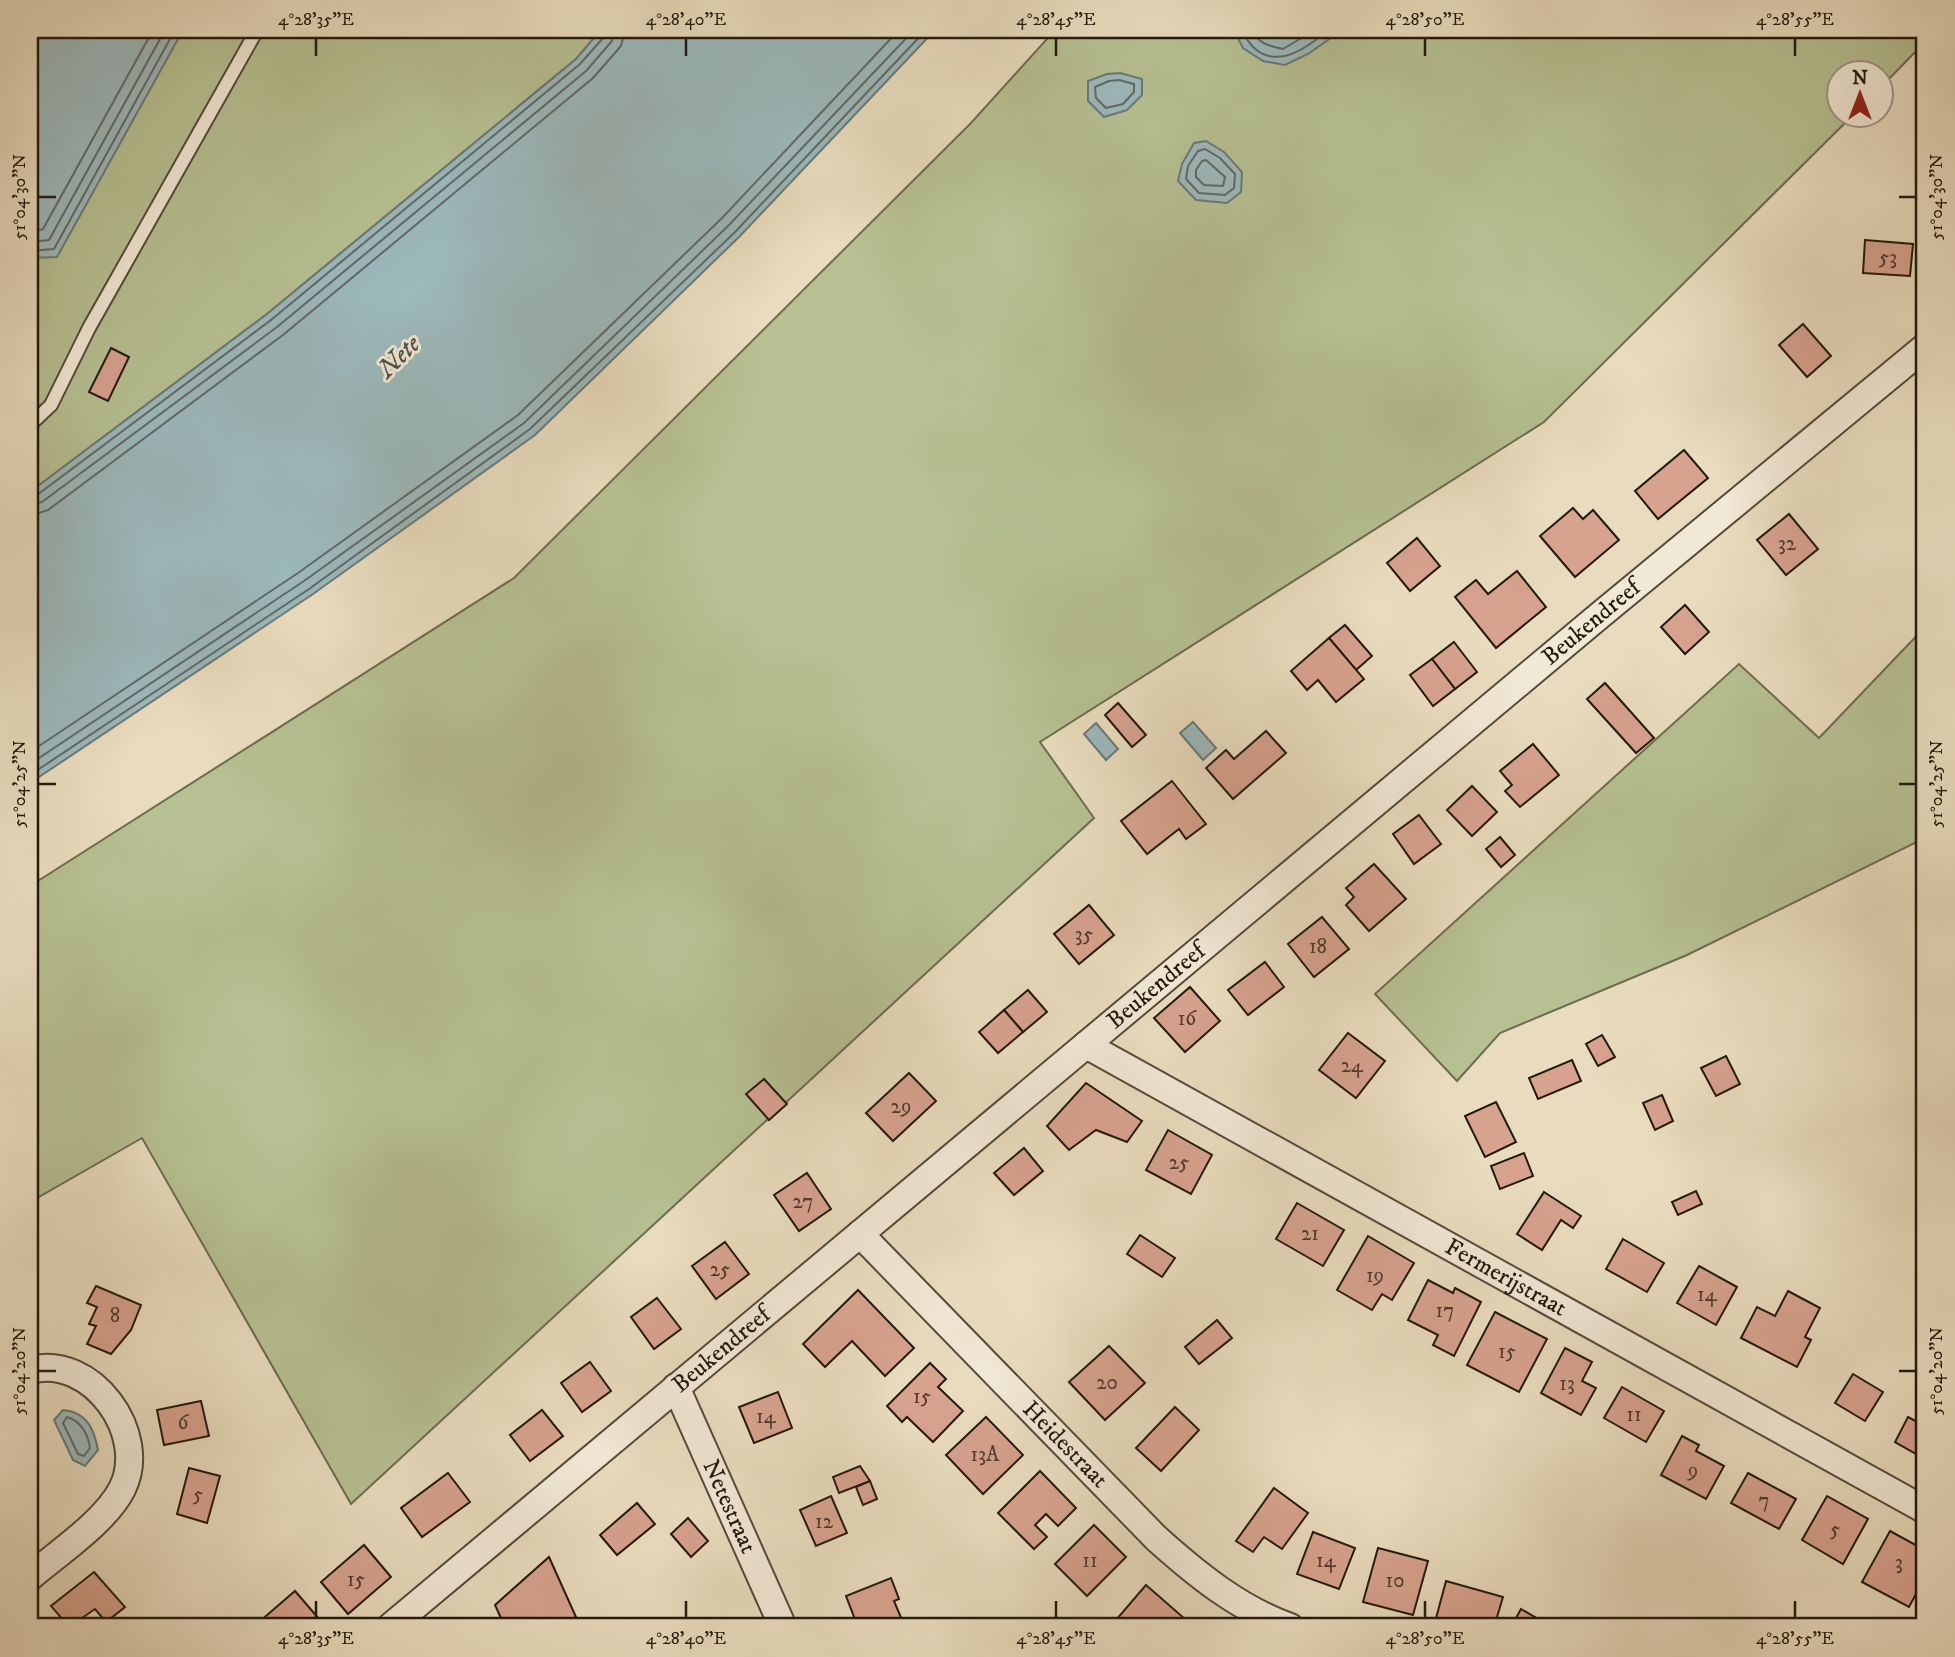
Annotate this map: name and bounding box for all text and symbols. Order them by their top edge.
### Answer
text: 4°28'35"E [278,9,354,31]
text: 4°28'40"E [646,9,726,31]
text: 4°28'45"E [1016,9,1096,31]
text: 4°28'50"E [1386,9,1465,31]
text: 4°28'55"E [1756,9,1834,31]
north arrow [1826,60,1896,130]
text: N [1852,67,1868,90]
text: 51°04'30"N [9,154,31,240]
text: 51°04'30"N [1926,154,1948,240]
house number: 53 [1879,245,1897,271]
water label: Nete [369,328,428,387]
house number: 32 [1778,531,1797,557]
street label: Beukendreef [1536,571,1649,672]
text: 51°04'25"N [9,740,31,828]
text: 51°04'25"N [1926,740,1948,828]
house number: 35 [1075,922,1093,948]
street label: Beukendreef [1101,934,1214,1036]
house number: 18 [1309,934,1327,960]
house number: 16 [1178,1006,1197,1032]
house number: 24 [1341,1053,1364,1079]
house number: 29 [891,1094,911,1120]
house number: 25 [1169,1150,1189,1176]
house number: 27 [793,1189,813,1215]
house number: 21 [1301,1221,1319,1247]
street label: Fermerijstraat [1440,1232,1572,1324]
house number: 25 [710,1257,730,1283]
house number: 19 [1366,1263,1384,1289]
house number: 14 [1697,1282,1718,1308]
street label: Beukendreef [666,1298,779,1400]
house number: 17 [1436,1298,1454,1324]
house number: 8 [110,1303,120,1329]
text: 51°04'20"N [9,1327,31,1415]
text: 51°04'20"N [1926,1327,1948,1415]
house number: 15 [1498,1339,1516,1365]
house number: 20 [1096,1370,1118,1396]
house number: 13 [1559,1371,1575,1397]
house number: 15 [913,1384,931,1410]
street label: Heidestraat [1016,1395,1115,1495]
house number: 11 [1626,1402,1642,1428]
house number: 14 [756,1404,777,1430]
house number: 6 [178,1410,190,1436]
house number: 13A [971,1442,1000,1468]
street label: Netestraat [695,1455,763,1559]
house number: 9 [1687,1458,1698,1484]
house number: 5 [193,1482,203,1508]
house number: 7 [1758,1488,1770,1514]
house number: 12 [815,1509,834,1535]
house number: 5 [1830,1517,1840,1543]
house number: 11 [1082,1548,1098,1574]
house number: 14 [1316,1548,1337,1574]
house number: 3 [1895,1550,1903,1576]
house number: 15 [347,1567,365,1593]
house number: 10 [1386,1568,1404,1594]
text: 4°28'35"E [278,1628,354,1650]
text: 4°28'40"E [646,1628,726,1650]
text: 4°28'45"E [1016,1628,1096,1650]
text: 4°28'50"E [1386,1628,1465,1650]
text: 4°28'55"E [1756,1628,1834,1650]

